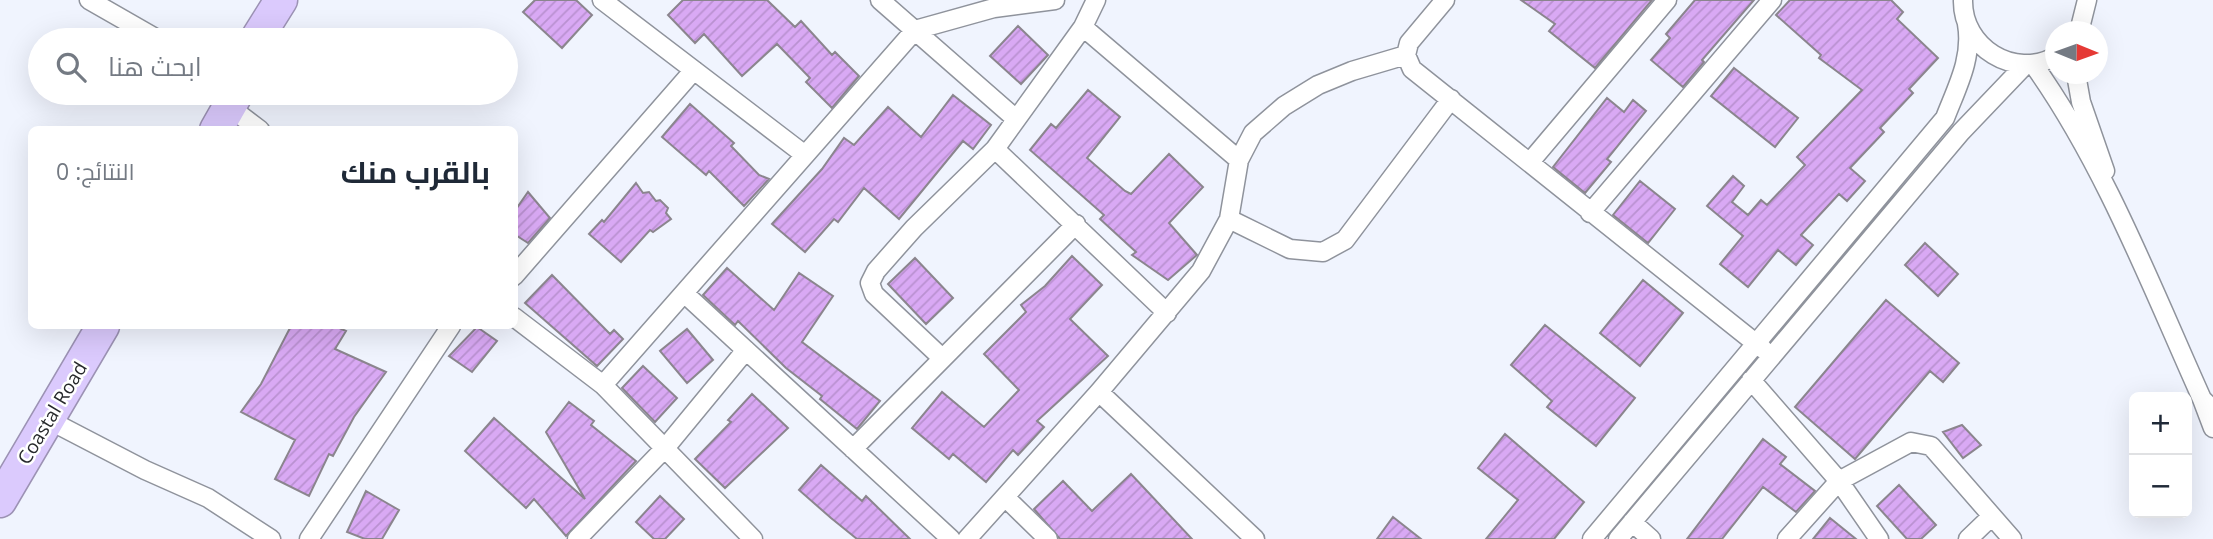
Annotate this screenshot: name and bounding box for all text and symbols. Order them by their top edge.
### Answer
north arrow [2045,21,2108,84]
search box [28,28,518,105]
icon: search [52,48,90,86]
text: ابحث هنا [108,48,202,84]
text: بالقرب منك [341,151,490,192]
text: النتائج: 0 [56,155,135,187]
street label: Coastal Road [11,357,93,469]
map controls [2129,392,2192,518]
button: + [2129,392,2192,455]
button: − [2129,455,2192,518]

